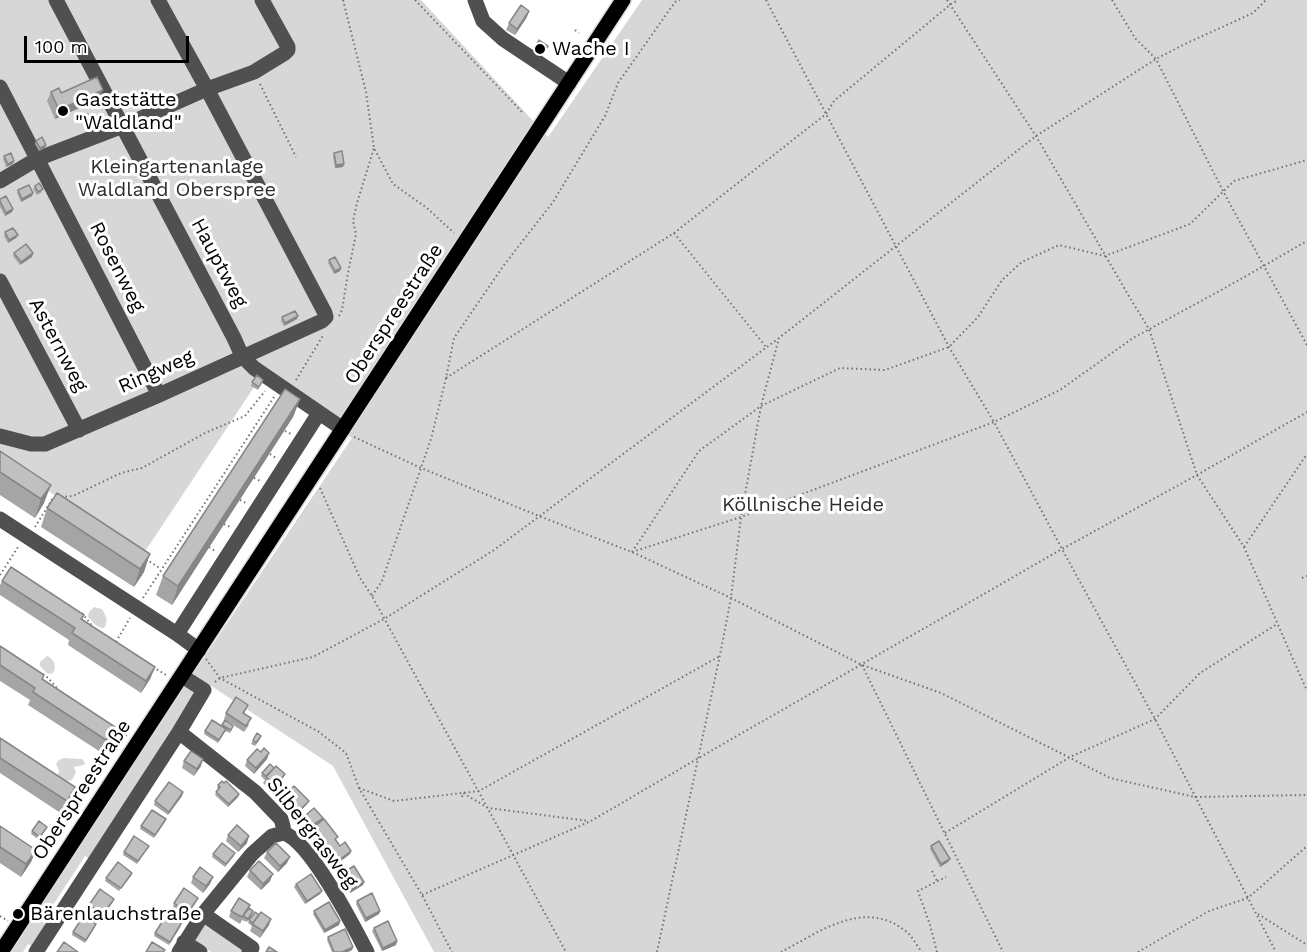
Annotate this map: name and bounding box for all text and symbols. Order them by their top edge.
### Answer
scale bar [27,24,192,62]
text: 100 m [35,36,88,57]
place label: Wache I [552,37,630,61]
marker: Wache I [533,42,547,56]
place label: Gaststätte "Waldland" [75,88,182,135]
marker: Gaststätte "Waldland" [56,104,70,118]
park label: Kleingartenanlage Waldland Oberspree [78,155,276,202]
street label: Hauptweg [186,214,252,312]
street label: Rosenweg [84,218,150,316]
street label: Oberspreestraße [340,239,448,389]
street label: Asternweg [23,294,93,396]
street label: Ringweg [115,345,197,399]
park label: Köllnische Heide [722,493,884,517]
street label: Oberspreestraße [28,715,136,865]
street label: Silbergrasweg [261,773,363,893]
place label: Bärenlauchstraße [30,902,201,926]
marker: Bärenlauchstraße [11,907,25,921]

